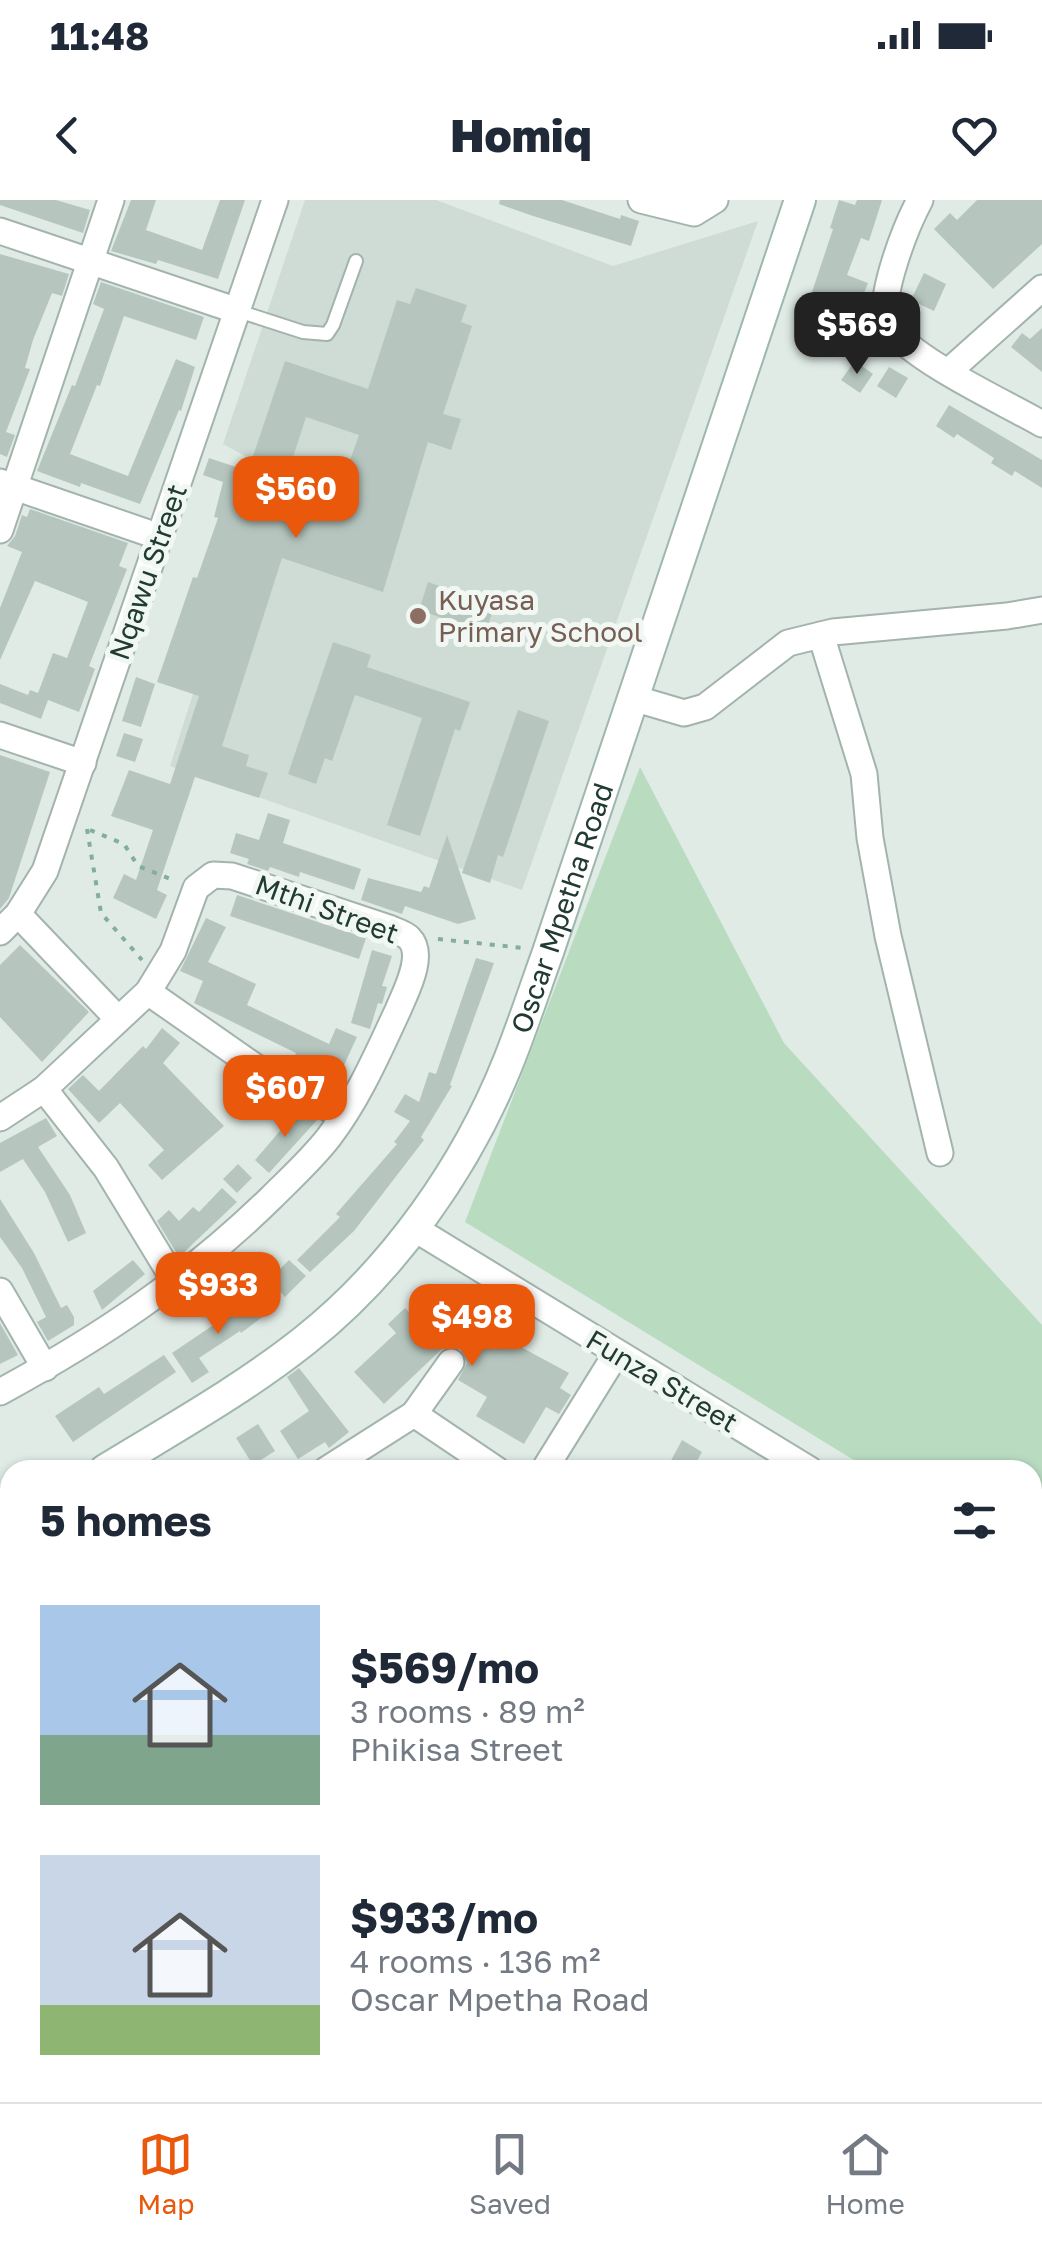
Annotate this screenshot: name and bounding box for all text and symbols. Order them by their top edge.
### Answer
text: 11:48 [50,13,149,58]
icon: back [40,108,95,163]
text: Homiq [450,108,592,162]
icon: heart [947,108,1002,163]
pin: $569 [798,292,916,377]
text: $569 [816,305,898,343]
pin: $560 [237,456,355,541]
text: $560 [255,469,337,507]
street label: Nqawu Street [102,480,193,664]
place label: Kuyasa Primary School [438,583,643,648]
marker: Kuyasa Primary School [407,605,429,627]
street label: Oscar Mpetha Road [504,778,620,1037]
street label: Mthi Street [251,867,403,950]
pin: $607 [226,1055,344,1140]
text: $607 [245,1068,325,1106]
pin: $933 [159,1252,277,1337]
text: $933 [178,1265,258,1303]
pin: $498 [413,1284,531,1369]
text: $498 [431,1297,513,1335]
street label: Funza Street [581,1322,744,1439]
icon: filters [947,1493,1002,1548]
text: 5 homes [40,1495,212,1545]
text: $569/mo [350,1642,539,1692]
icon: home [120,1645,240,1765]
text: 3 rooms · 89 m² [350,1692,585,1730]
text: Phikisa Street [350,1730,564,1768]
text: $933/mo [350,1892,538,1942]
icon: home [120,1895,240,2015]
text: 4 rooms · 136 m² [350,1942,600,1980]
text: Oscar Mpetha Road [350,1980,649,2018]
tab: Map [137,2127,194,2220]
tab: Saved [469,2127,551,2220]
tab: Home [826,2127,905,2220]

